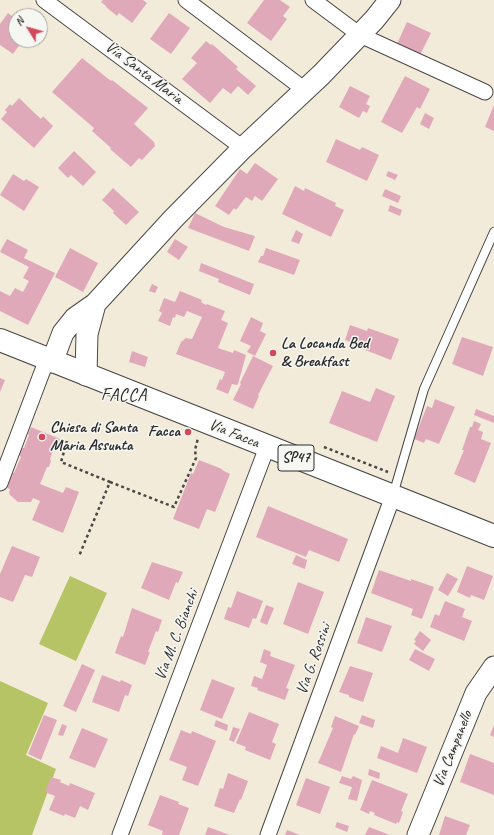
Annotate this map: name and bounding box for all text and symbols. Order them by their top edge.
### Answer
north arrow [8,8,48,48]
text: N [12,14,27,28]
street label: Via Santa Maria [101,38,187,108]
place label: La Locanda Bed & Breakfast [281,334,368,372]
marker: La Locanda Bed & Breakfast [268,348,278,358]
district label: FACCA [100,384,148,406]
street label: Via Facca [206,415,262,453]
place label: Chiesa di Santa Maria Assunta [50,418,137,456]
place label: Facca [148,422,180,442]
marker: Facca [183,427,193,437]
marker: Chiesa di Santa Maria Assunta [37,432,47,442]
road number: SP47 [278,445,314,471]
street label: Via M. C. Bianchi [151,587,203,683]
street label: Via G. Rossini [292,621,336,697]
street label: Via Campanello [429,708,477,790]

